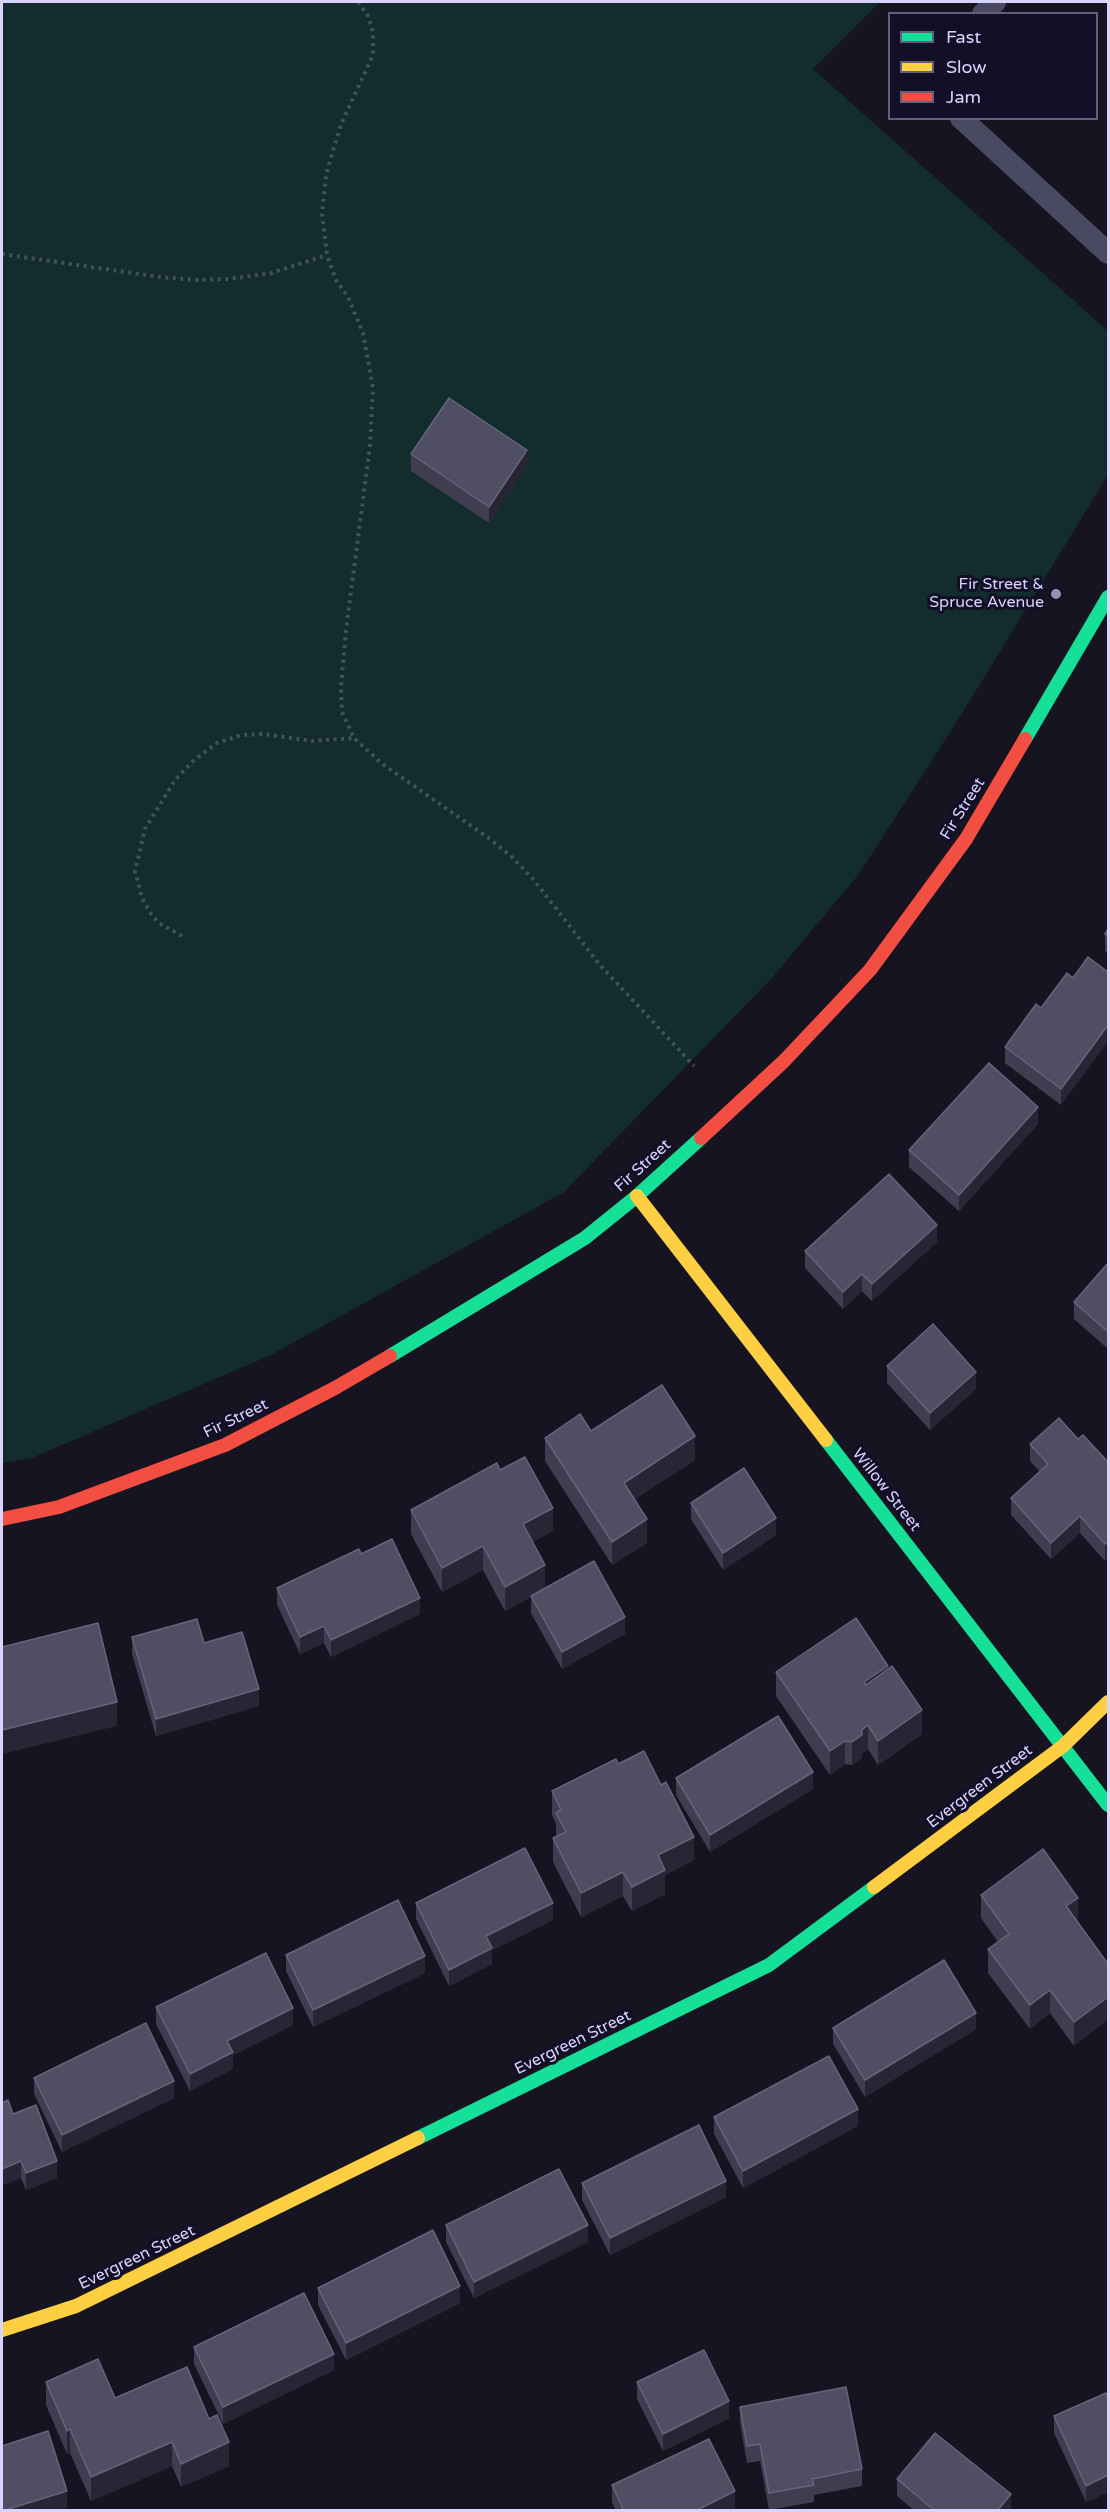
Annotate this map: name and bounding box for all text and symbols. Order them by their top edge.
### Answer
legend [888,12,1098,120]
text: Fast [946,26,981,48]
text: Slow [946,56,987,78]
text: Jam [946,86,981,108]
place label: Fir Street & Spruce Avenue [929,575,1044,613]
marker: Fir Street & Spruce Avenue [1049,587,1063,601]
street label: Fir Street [936,774,990,844]
street label: Fir Street [611,1136,675,1196]
street label: Fir Street [201,1395,271,1443]
street label: Willow Street [848,1445,924,1535]
street label: Evergreen Street [924,1741,1036,1833]
street label: Evergreen Street [512,2007,634,2079]
street label: Evergreen Street [76,2222,198,2294]

